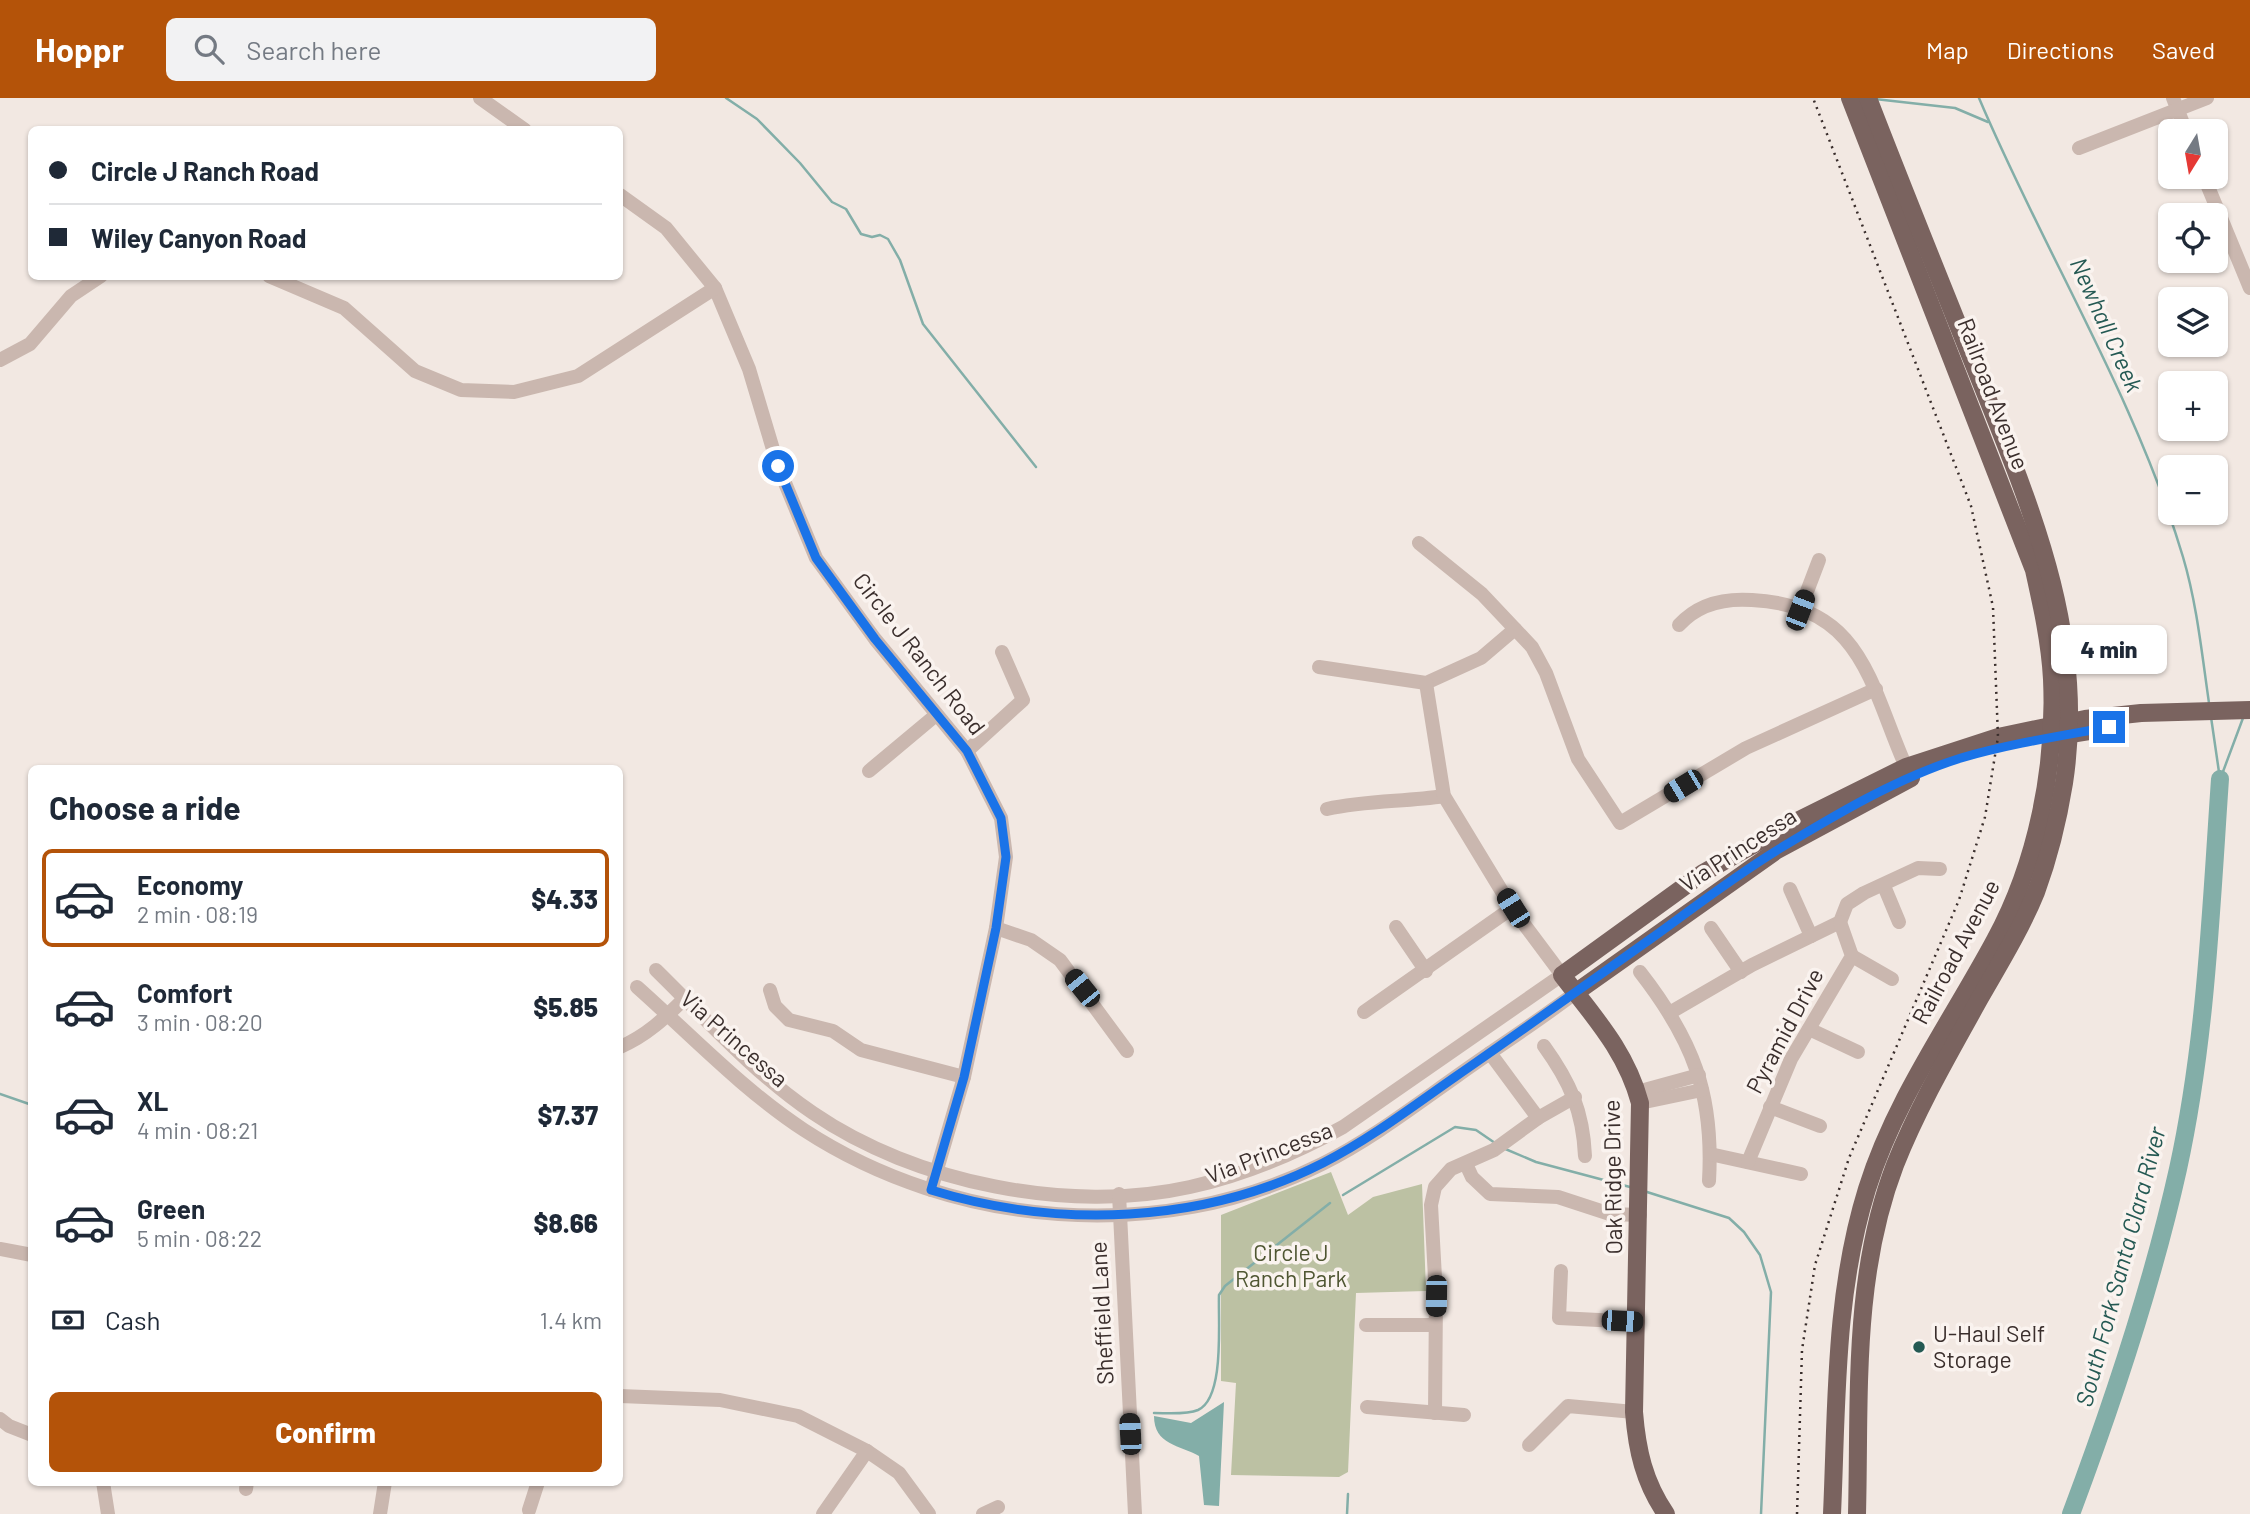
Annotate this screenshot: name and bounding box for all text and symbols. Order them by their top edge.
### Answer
search box [166,18,656,81]
text: Hoppr [35,29,124,69]
icon: search [190,30,228,68]
text: Search here [246,34,381,65]
text: Map [1926,35,1969,64]
text: Directions [2007,35,2114,64]
text: Saved [2152,35,2215,64]
north arrow [2158,119,2228,189]
map controls [2158,119,2228,525]
text: Circle J Ranch Road [91,155,319,186]
button: locate [2158,203,2228,273]
text: Wiley Canyon Road [91,222,307,253]
water label: Newhall Creek [2065,253,2150,396]
button: layers [2158,287,2228,357]
street label: Railroad Avenue [1952,314,2036,473]
button: + [2158,371,2228,441]
route start [762,450,794,482]
button: − [2158,455,2228,525]
street label: Circle J Ranch Road [848,567,992,740]
car [1783,587,1818,633]
callout: 4 min [2051,626,2167,674]
text: 4 min [2081,635,2137,663]
route end [2093,711,2125,743]
car [1660,766,1707,806]
text: Choose a ride [49,788,241,826]
street label: Via Princessa [1674,801,1801,897]
icon: car [53,867,116,930]
text: Economy [137,869,243,900]
street label: Railroad Avenue [1905,874,2005,1029]
text: $4.33 [531,883,598,914]
car [1493,885,1534,931]
text: 2 min · 08:19 [137,900,258,928]
street label: Pyramid Drive [1739,963,1829,1098]
car [1061,965,1104,1011]
icon: car [53,975,116,1038]
text: Comfort [137,977,233,1008]
street label: Via Princessa [675,984,794,1093]
text: $5.85 [533,991,598,1022]
text: 3 min · 08:20 [137,1008,263,1036]
icon: car [53,1083,116,1146]
text: XL [137,1085,168,1116]
text: $7.37 [538,1099,598,1130]
street label: Oak Ridge Drive [1597,1099,1627,1255]
street label: Via Princessa [1201,1115,1336,1189]
text: 4 min · 08:21 [137,1116,258,1144]
water label: South Fork Santa Clara River [2068,1122,2171,1410]
icon: car [53,1191,116,1254]
text: Green [137,1193,205,1224]
text: $8.66 [533,1207,598,1238]
text: 5 min · 08:22 [137,1224,262,1252]
park label: Circle J Ranch Park [1235,1238,1347,1292]
street label: Sheffield Lane [1083,1241,1119,1385]
car [1426,1275,1447,1317]
icon: cash [49,1301,87,1339]
text: Cash [105,1304,160,1335]
text: 1.4 km [540,1306,602,1334]
car [1601,1309,1644,1333]
place label: U-Haul Self Storage [1933,1319,2045,1373]
marker: U-Haul Self Storage [1911,1339,1927,1355]
button: Confirm [49,1392,602,1472]
car [1119,1412,1142,1456]

